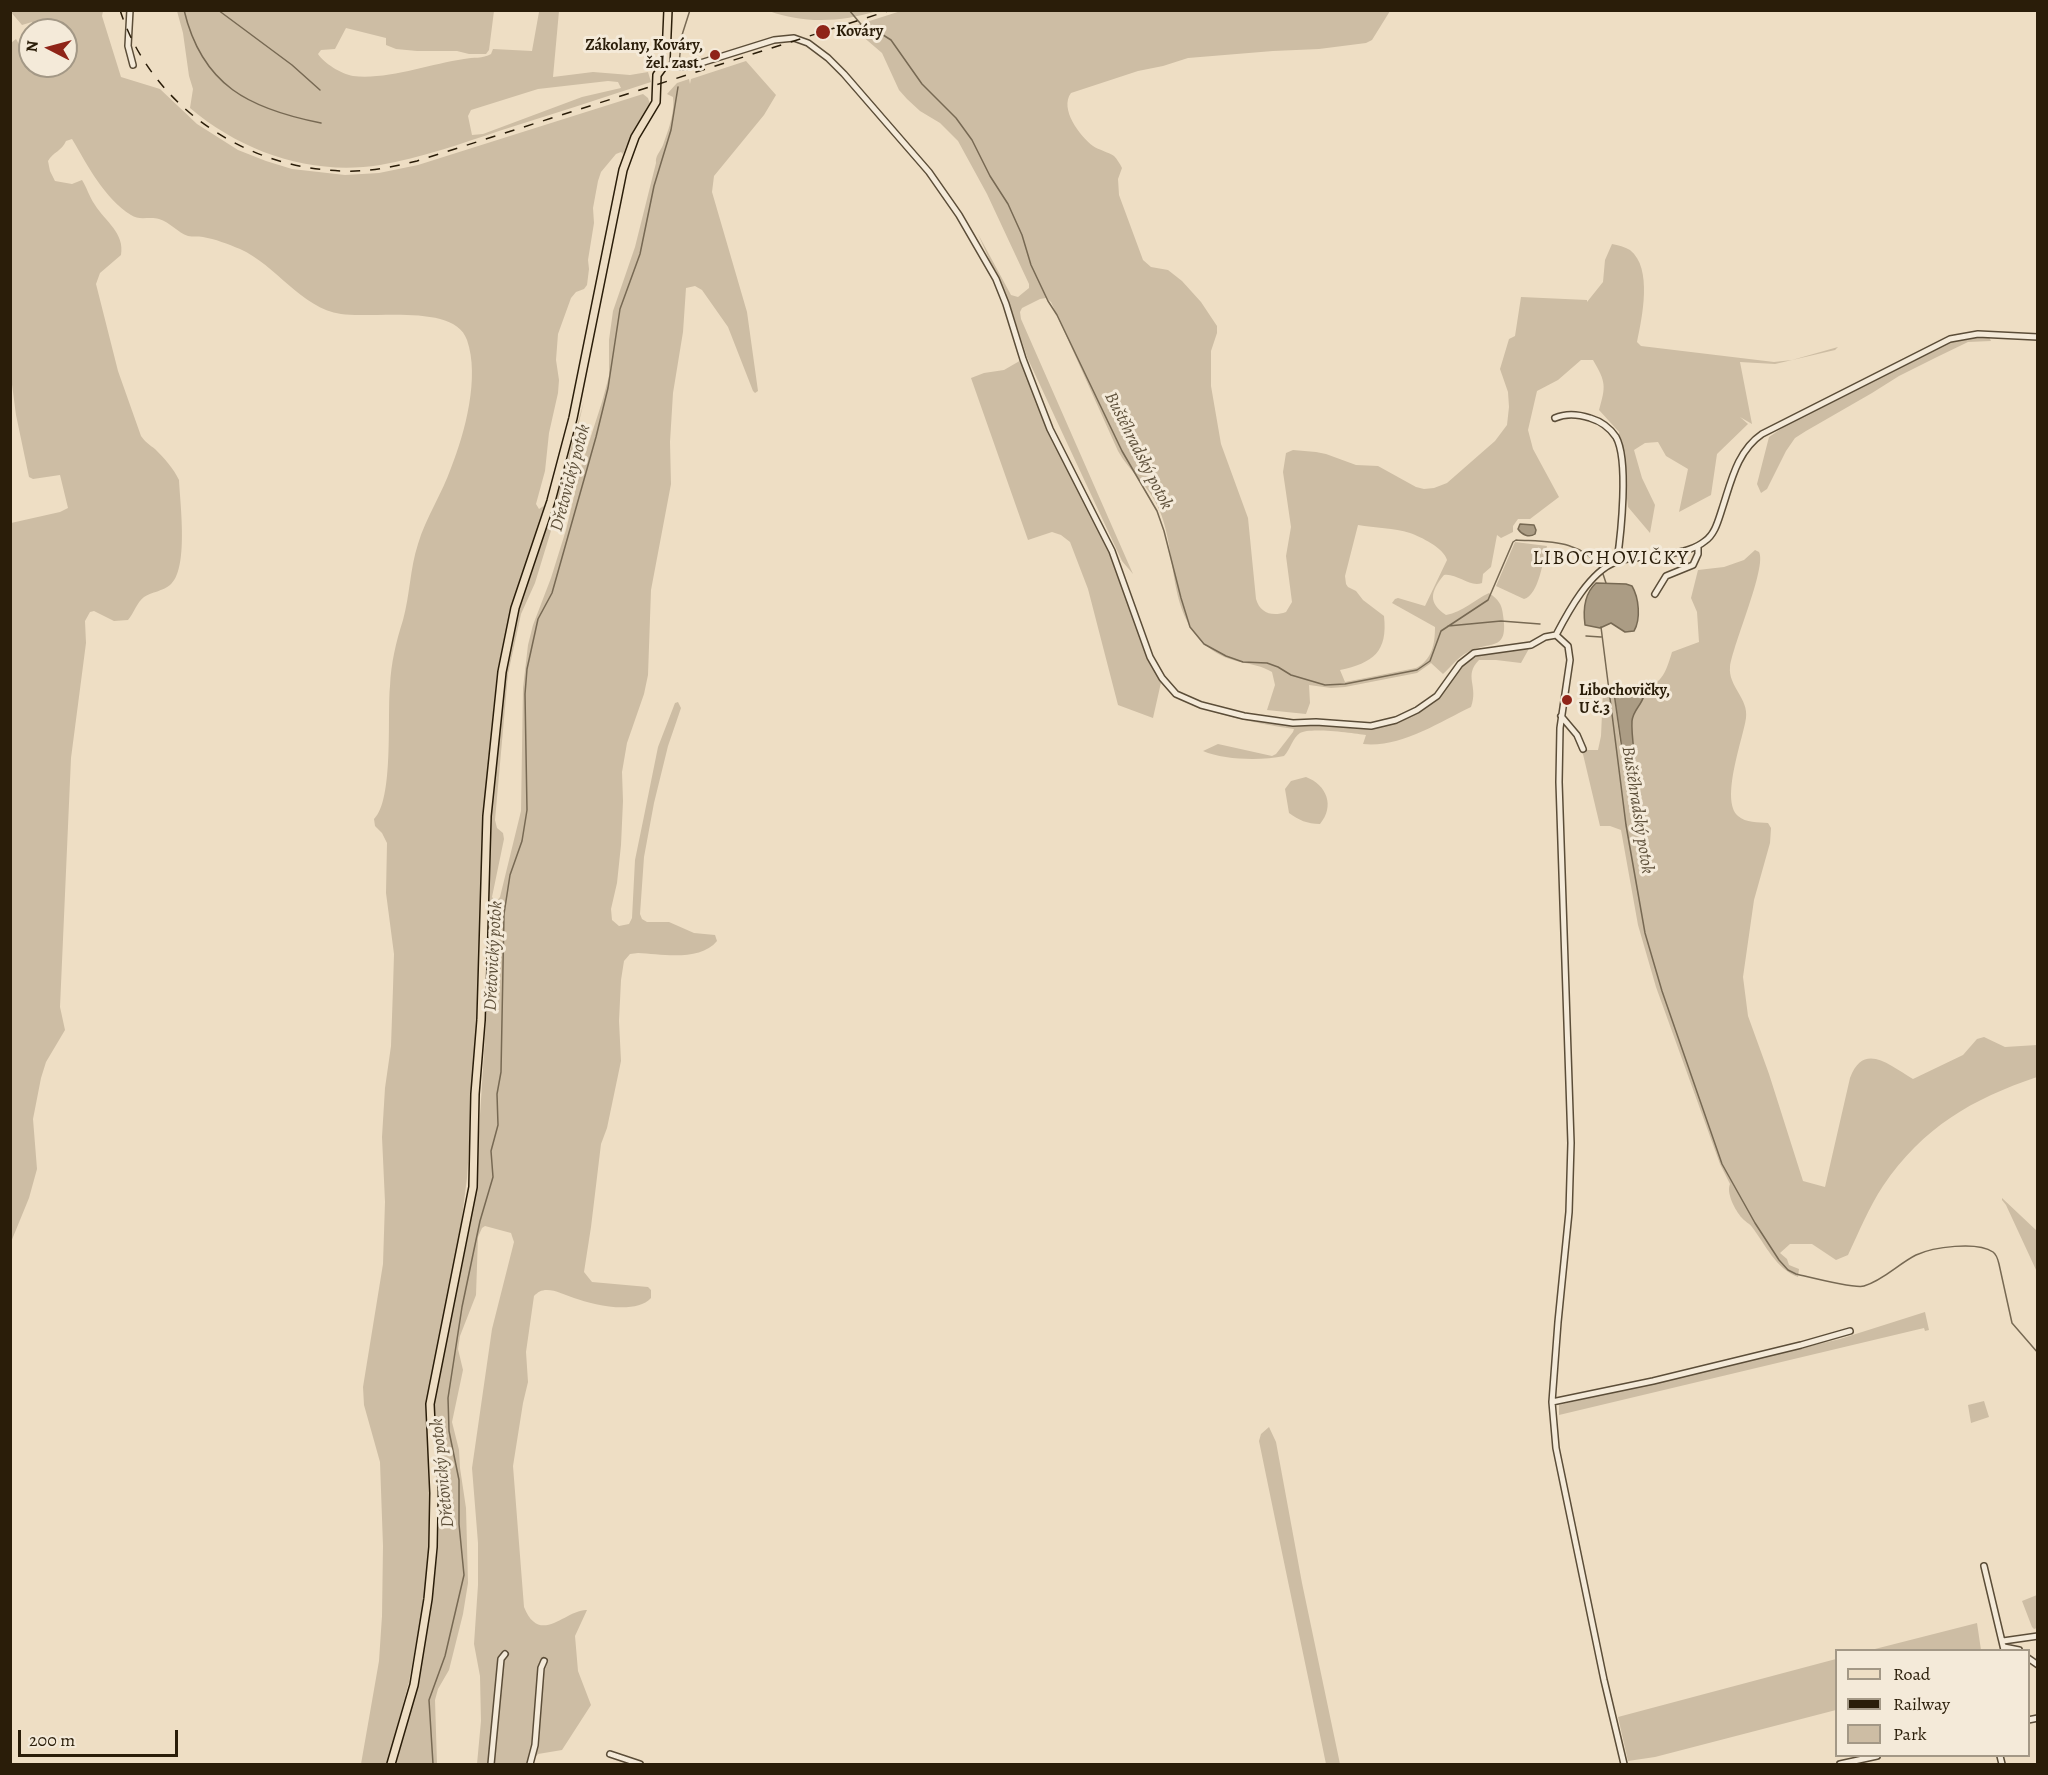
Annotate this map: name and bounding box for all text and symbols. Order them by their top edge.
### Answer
north arrow [18,18,78,78]
place label: Kováry [836,22,883,42]
marker: Kováry [814,23,832,41]
place label: Zákolany, Kováry, žel. zast. [585,36,703,74]
text: N [21,39,44,53]
marker: Zákolany, Kováry, žel. zast. [708,48,722,62]
water label: Buštěhradský potok [1099,389,1177,513]
water label: Dřetovický potok [546,422,596,534]
district label: LIBOCHOVIČKY [1533,547,1689,571]
place label: Libochovičky, U č.3 [1579,681,1670,719]
marker: Libochovičky, U č.3 [1560,693,1574,707]
water label: Buštěhradský potok [1616,745,1658,875]
water label: Dřetovický potok [480,900,508,1012]
water label: Dřetovický potok [427,1417,459,1529]
legend [1835,1649,2030,1757]
text: Road [1893,1662,1930,1686]
text: Railway [1893,1692,1950,1716]
scale bar [21,1718,182,1756]
text: Park [1893,1722,1927,1746]
text: 200 m [29,1728,75,1752]

